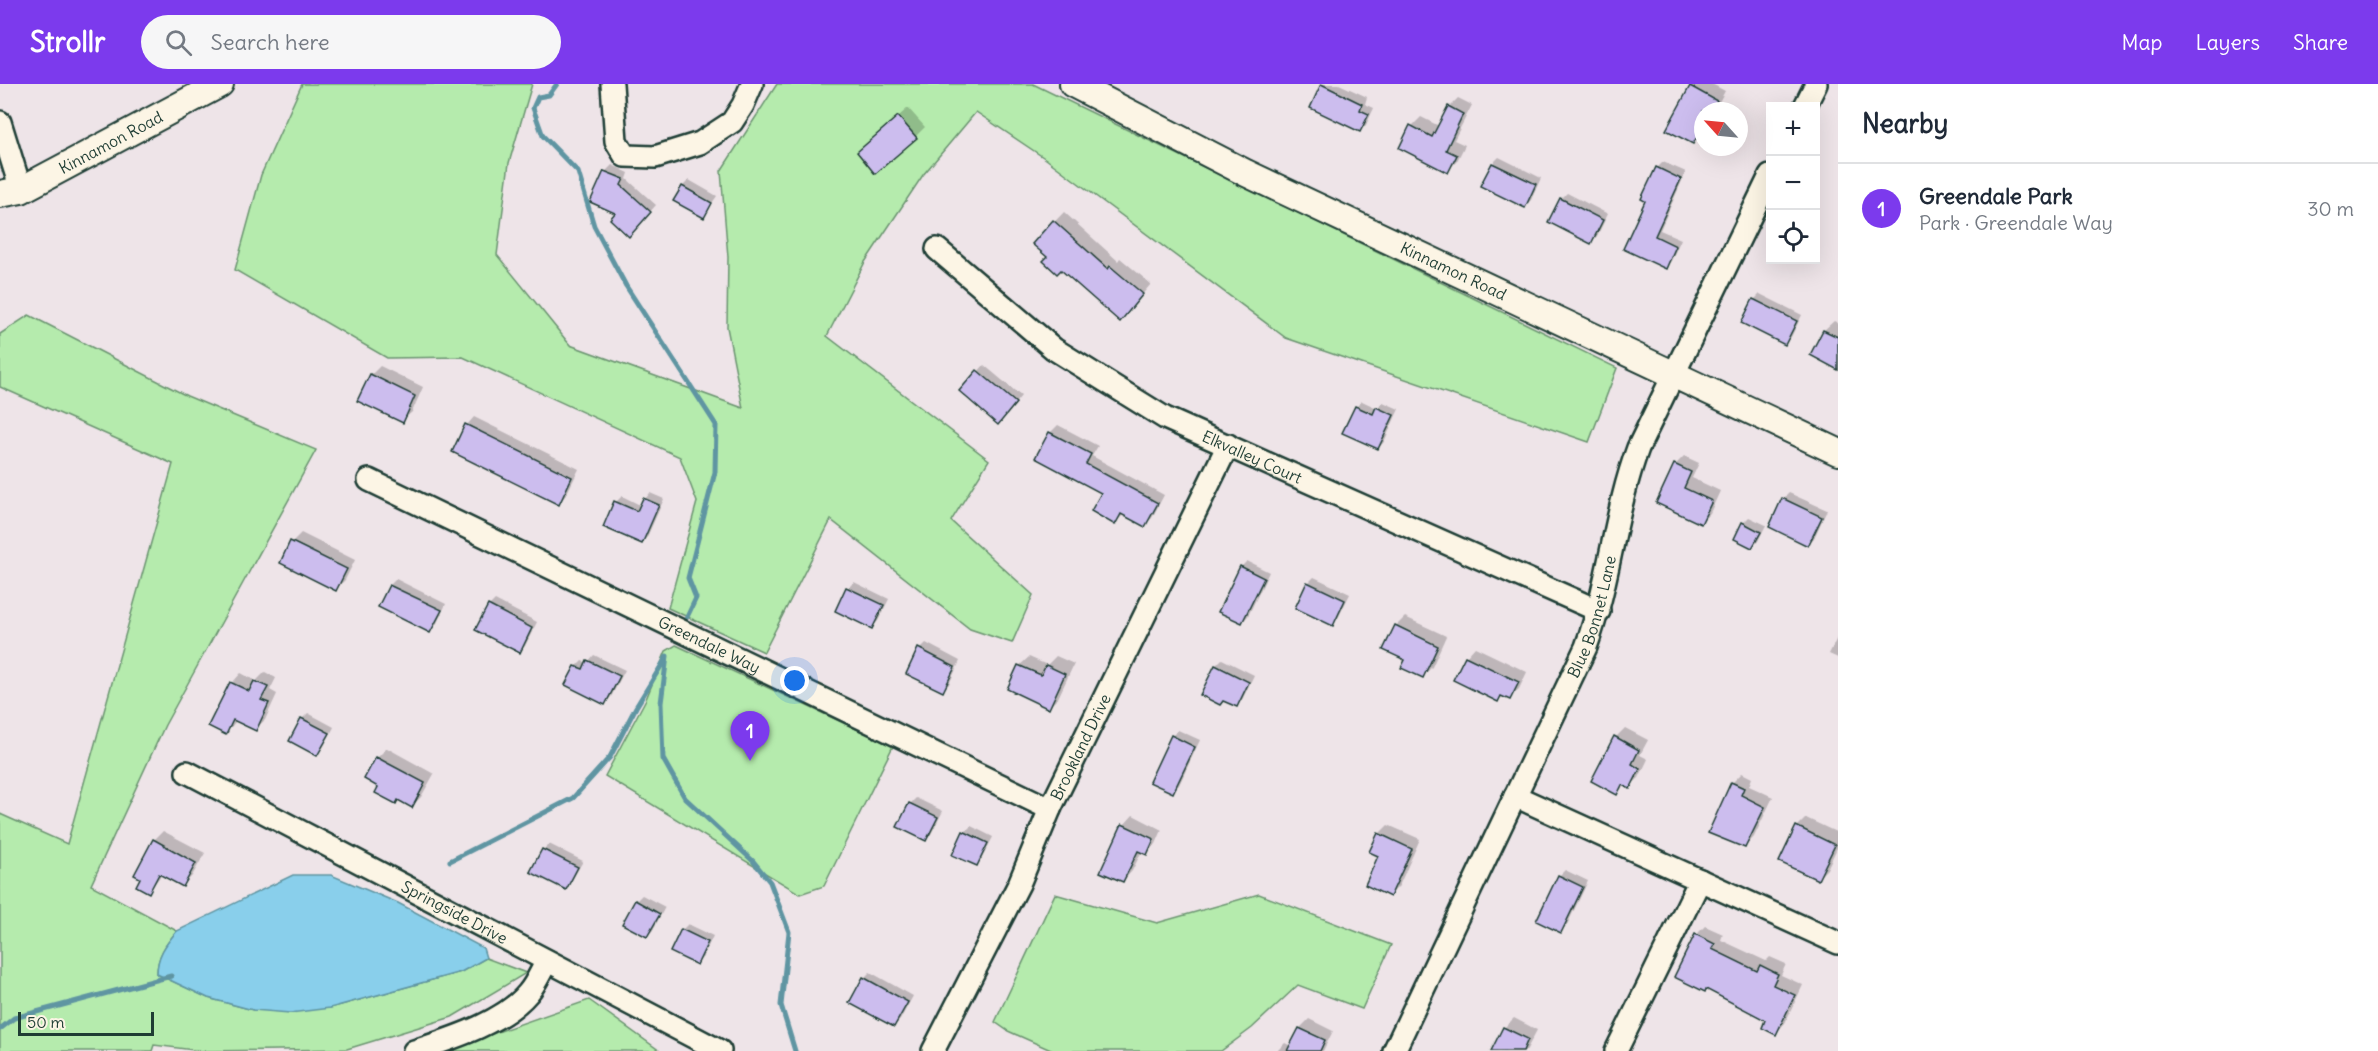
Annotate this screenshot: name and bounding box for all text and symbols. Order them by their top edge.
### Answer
search box [141,15,561,69]
text: Strollr [30,24,105,60]
icon: search [162,26,195,59]
text: Search here [210,28,330,56]
text: Map [2122,29,2162,56]
text: Layers [2195,29,2260,56]
text: Share [2293,29,2348,56]
north arrow [1694,102,1748,156]
map controls [1766,102,1820,264]
button: + [1766,102,1820,156]
street label: Kinnamon Road [55,106,166,178]
text: Nearby [1862,107,1948,140]
button: − [1766,156,1820,210]
text: Greendale Park [1919,182,2073,210]
text: 1 [1878,196,1885,221]
text: 30 m [2307,196,2354,221]
button: locate [1766,210,1820,264]
text: Park · Greendale Way [1919,210,2113,235]
street label: Kinnamon Road [1397,237,1510,304]
street label: Elkvalley Court [1199,426,1306,488]
street label: Blue Bonnet Lane [1563,554,1620,681]
street label: Greendale Way [655,611,764,678]
your location [780,666,809,695]
street label: Brookland Drive [1046,690,1115,804]
pin: 1 [730,712,770,761]
street label: Springside Drive [398,876,511,948]
scale bar [18,1009,154,1036]
text: 50 m [27,1012,65,1032]

